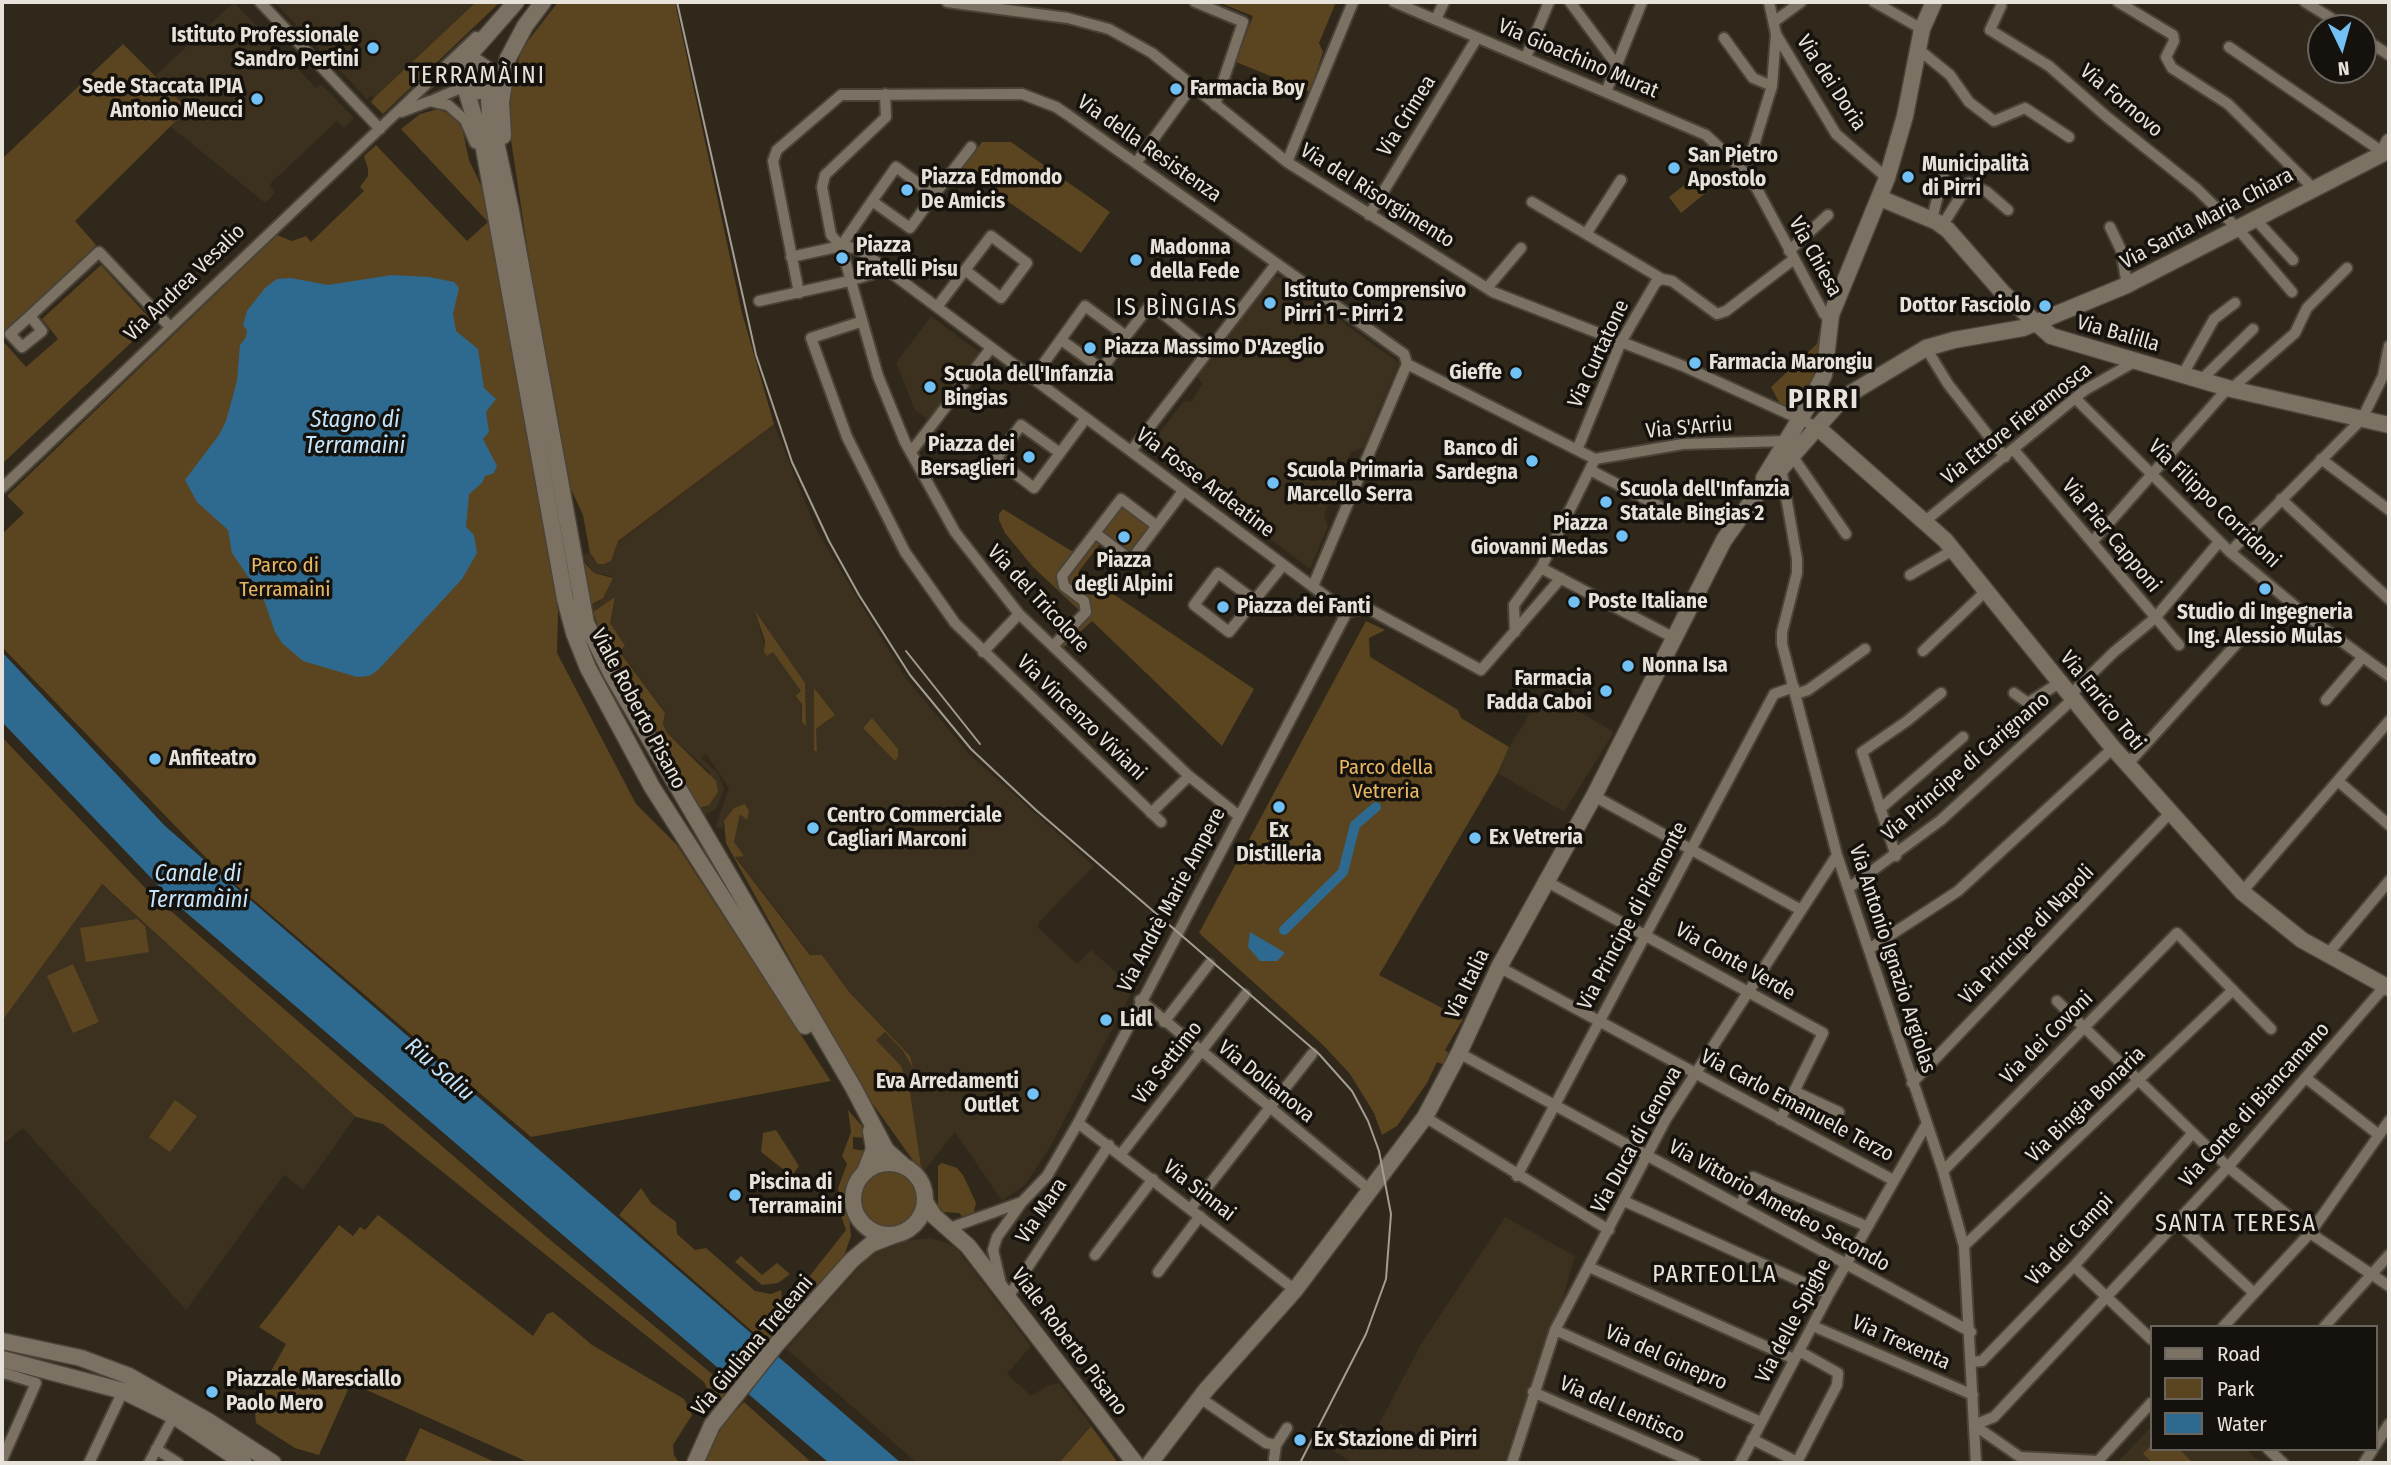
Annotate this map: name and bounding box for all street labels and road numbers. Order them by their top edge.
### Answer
street label: Via Gioachino Murat [1494,14,1662,104]
street label: Via dei Doria [1791,30,1871,136]
street label: Via Fornovo [2074,59,2168,143]
street label: Via Crimea [1372,71,1442,161]
street label: Via della Resistenza [1072,90,1226,208]
street label: Via del Risorgimento [1295,138,1459,254]
street label: Via Santa Maria Chiara [2116,163,2298,275]
street label: Via Chiesa [1783,213,1847,301]
street label: Via Andrea Vesalio [119,219,251,347]
street label: Via Curtatone [1563,296,1635,412]
street label: Via Balilla [2074,310,2162,358]
street label: Via Ettore Fieramosca [1937,358,2097,490]
street label: Via S'Arriu [1645,412,1733,444]
street label: Via Fosse Ardeatine [1131,423,1279,543]
street label: Via Filippo Corridoni [2143,434,2285,574]
street label: Via Pier Capponi [2056,474,2166,598]
street label: Via del Tricolore [982,540,1094,658]
street label: Viale Roberto Pisano [585,625,691,793]
street label: Via Enrico Toti [2054,646,2150,756]
street label: Via Vincenzo Viviani [1011,650,1151,786]
street label: Via Principe di Carignano [1877,687,2055,847]
street label: Via Andrè Marie Ampere [1113,803,1231,997]
street label: Via Principe di Piemonte [1573,818,1693,1014]
street label: Via Antonio Ignazio Argiolas [1843,842,1941,1076]
street label: Via Principe di Napoli [1954,860,2100,1010]
street label: Via Conte Verde [1671,918,1799,1006]
street label: Via Italia [1440,945,1496,1023]
street label: Via dei Covoni [1995,986,2099,1090]
street label: Via Settimo [1128,1017,1208,1109]
street label: Via Conte di Biancamano [2174,1018,2336,1192]
street label: Via Dolianova [1213,1035,1319,1129]
street label: Via Bingia Bonaria [2021,1042,2151,1168]
street label: Via Carlo Emanuele Terzo [1696,1044,1898,1168]
street label: Via Duca di Genova [1586,1062,1688,1218]
street label: Via Vittorio Amedeo Secondo [1664,1135,1894,1277]
street label: Via Sinnai [1158,1155,1240,1227]
street label: Via Mara [1011,1174,1073,1248]
street label: Via dei Campi [2021,1189,2119,1291]
street label: Via delle Spighe [1751,1254,1837,1388]
street label: Viale Roberto Pisano [1005,1263,1133,1421]
street label: Via Giuliana Treleani [687,1271,819,1421]
street label: Via Trexenta [1848,1310,1954,1376]
street label: Via del Ginepro [1601,1320,1731,1396]
street label: Via del Lentisco [1556,1371,1688,1449]

